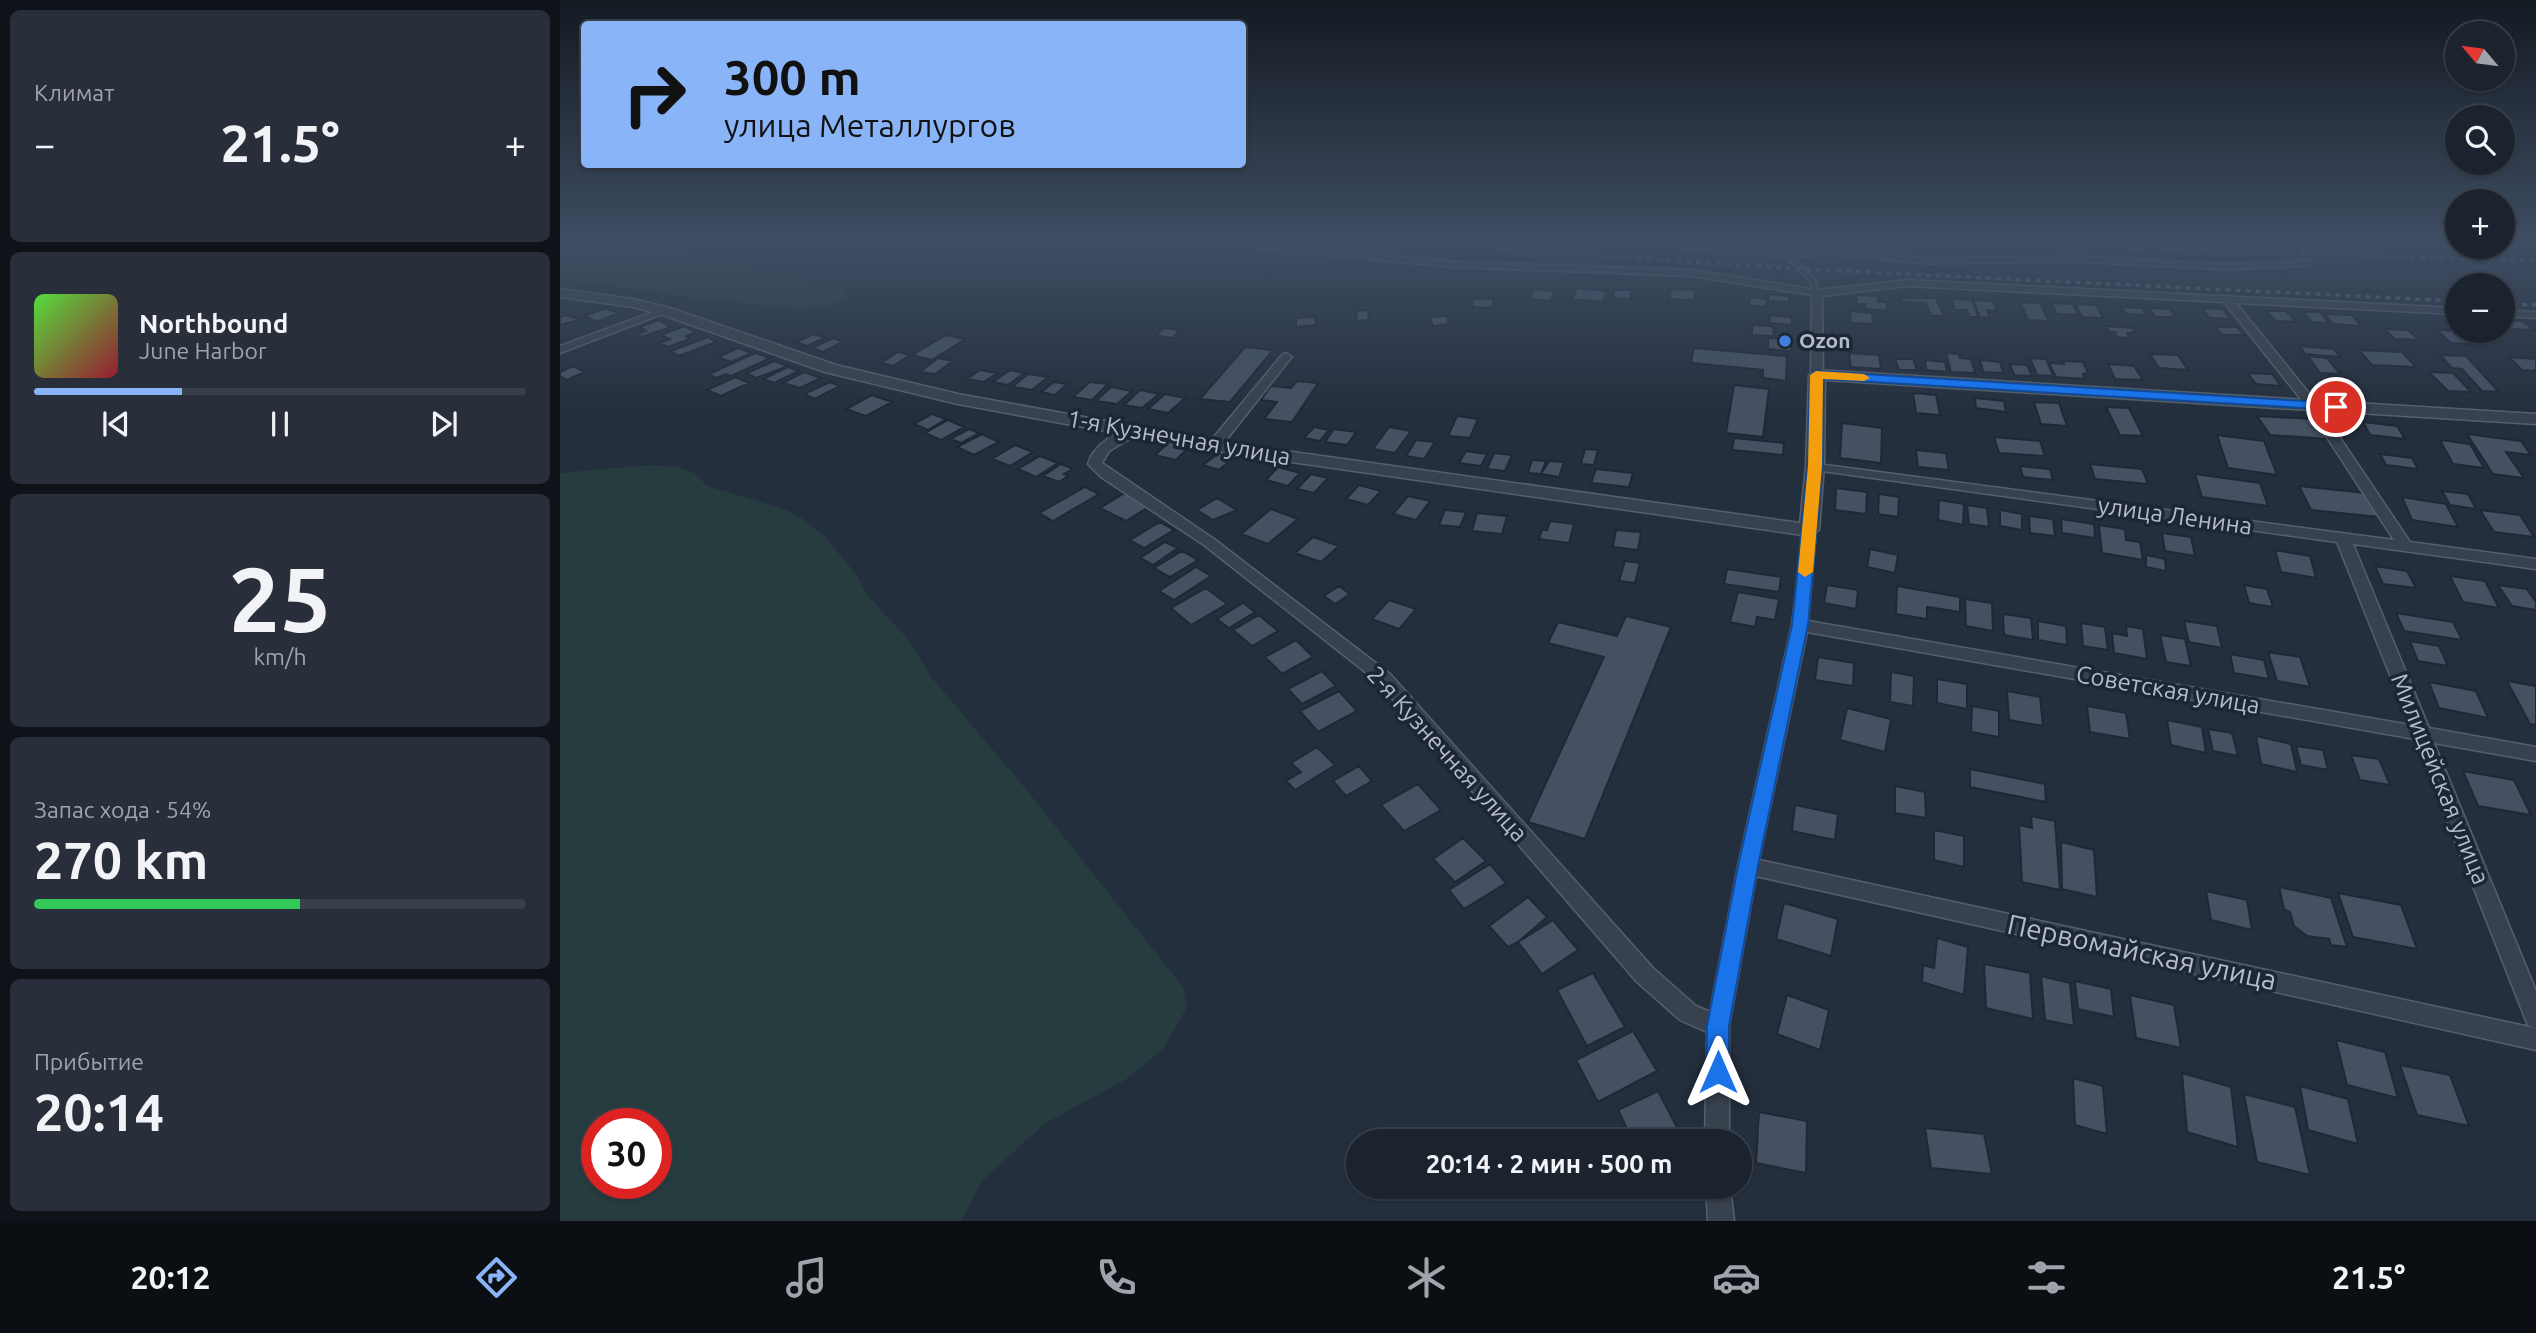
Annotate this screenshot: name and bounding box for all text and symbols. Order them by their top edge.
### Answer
north arrow [2445,21,2515,91]
map controls [2445,21,2515,343]
icon: right [609,49,700,140]
text: 300 m [724,49,861,104]
text: Климат [34,80,114,105]
button: search [2445,105,2515,175]
text: улица Металлургов [724,107,1016,143]
text: 21.5° [220,114,340,172]
text: − [34,123,55,165]
text: + [505,123,526,165]
button: + [2445,189,2515,259]
button: − [2445,273,2515,343]
text: Northbound [139,309,288,338]
place label: Ozon [1799,328,1850,352]
marker: Ozon [1777,333,1793,349]
text: June Harbor [139,338,267,363]
pin [2306,377,2366,437]
icon: arrive [2317,388,2355,426]
icon: previous [97,405,135,443]
icon: pause [261,405,299,443]
icon: next [425,405,463,443]
street label: 1-я Кузнечная улица [1065,405,1293,470]
street label: улица Ленина [2096,491,2254,540]
text: 25 [229,547,331,649]
text: km/h [253,644,307,669]
street label: Советская улица [2074,660,2262,719]
street label: 2-я Кузнечная улица [1362,661,1533,847]
street label: Милицейская улица [2386,670,2495,888]
text: Запас хода · 54% [34,797,211,822]
text: 270 km [34,831,208,889]
street label: Первомайская улица [2005,908,2279,995]
position arrow [1681,1035,1755,1109]
text: Прибытие [34,1049,144,1074]
text: 20:14 [34,1083,164,1141]
speed limit sign: 30 [581,1108,672,1199]
text: 20:14 · 2 мин · 500 m [1426,1149,1672,1178]
icon: directions [472,1253,521,1302]
icon: music [782,1253,831,1302]
icon: phone [1092,1253,1141,1302]
icon: climate [1402,1253,1451,1302]
icon: car [1712,1253,1761,1302]
icon: filters [2022,1253,2071,1302]
text: 20:12 [131,1259,211,1295]
text: 21.5° [2332,1259,2405,1295]

